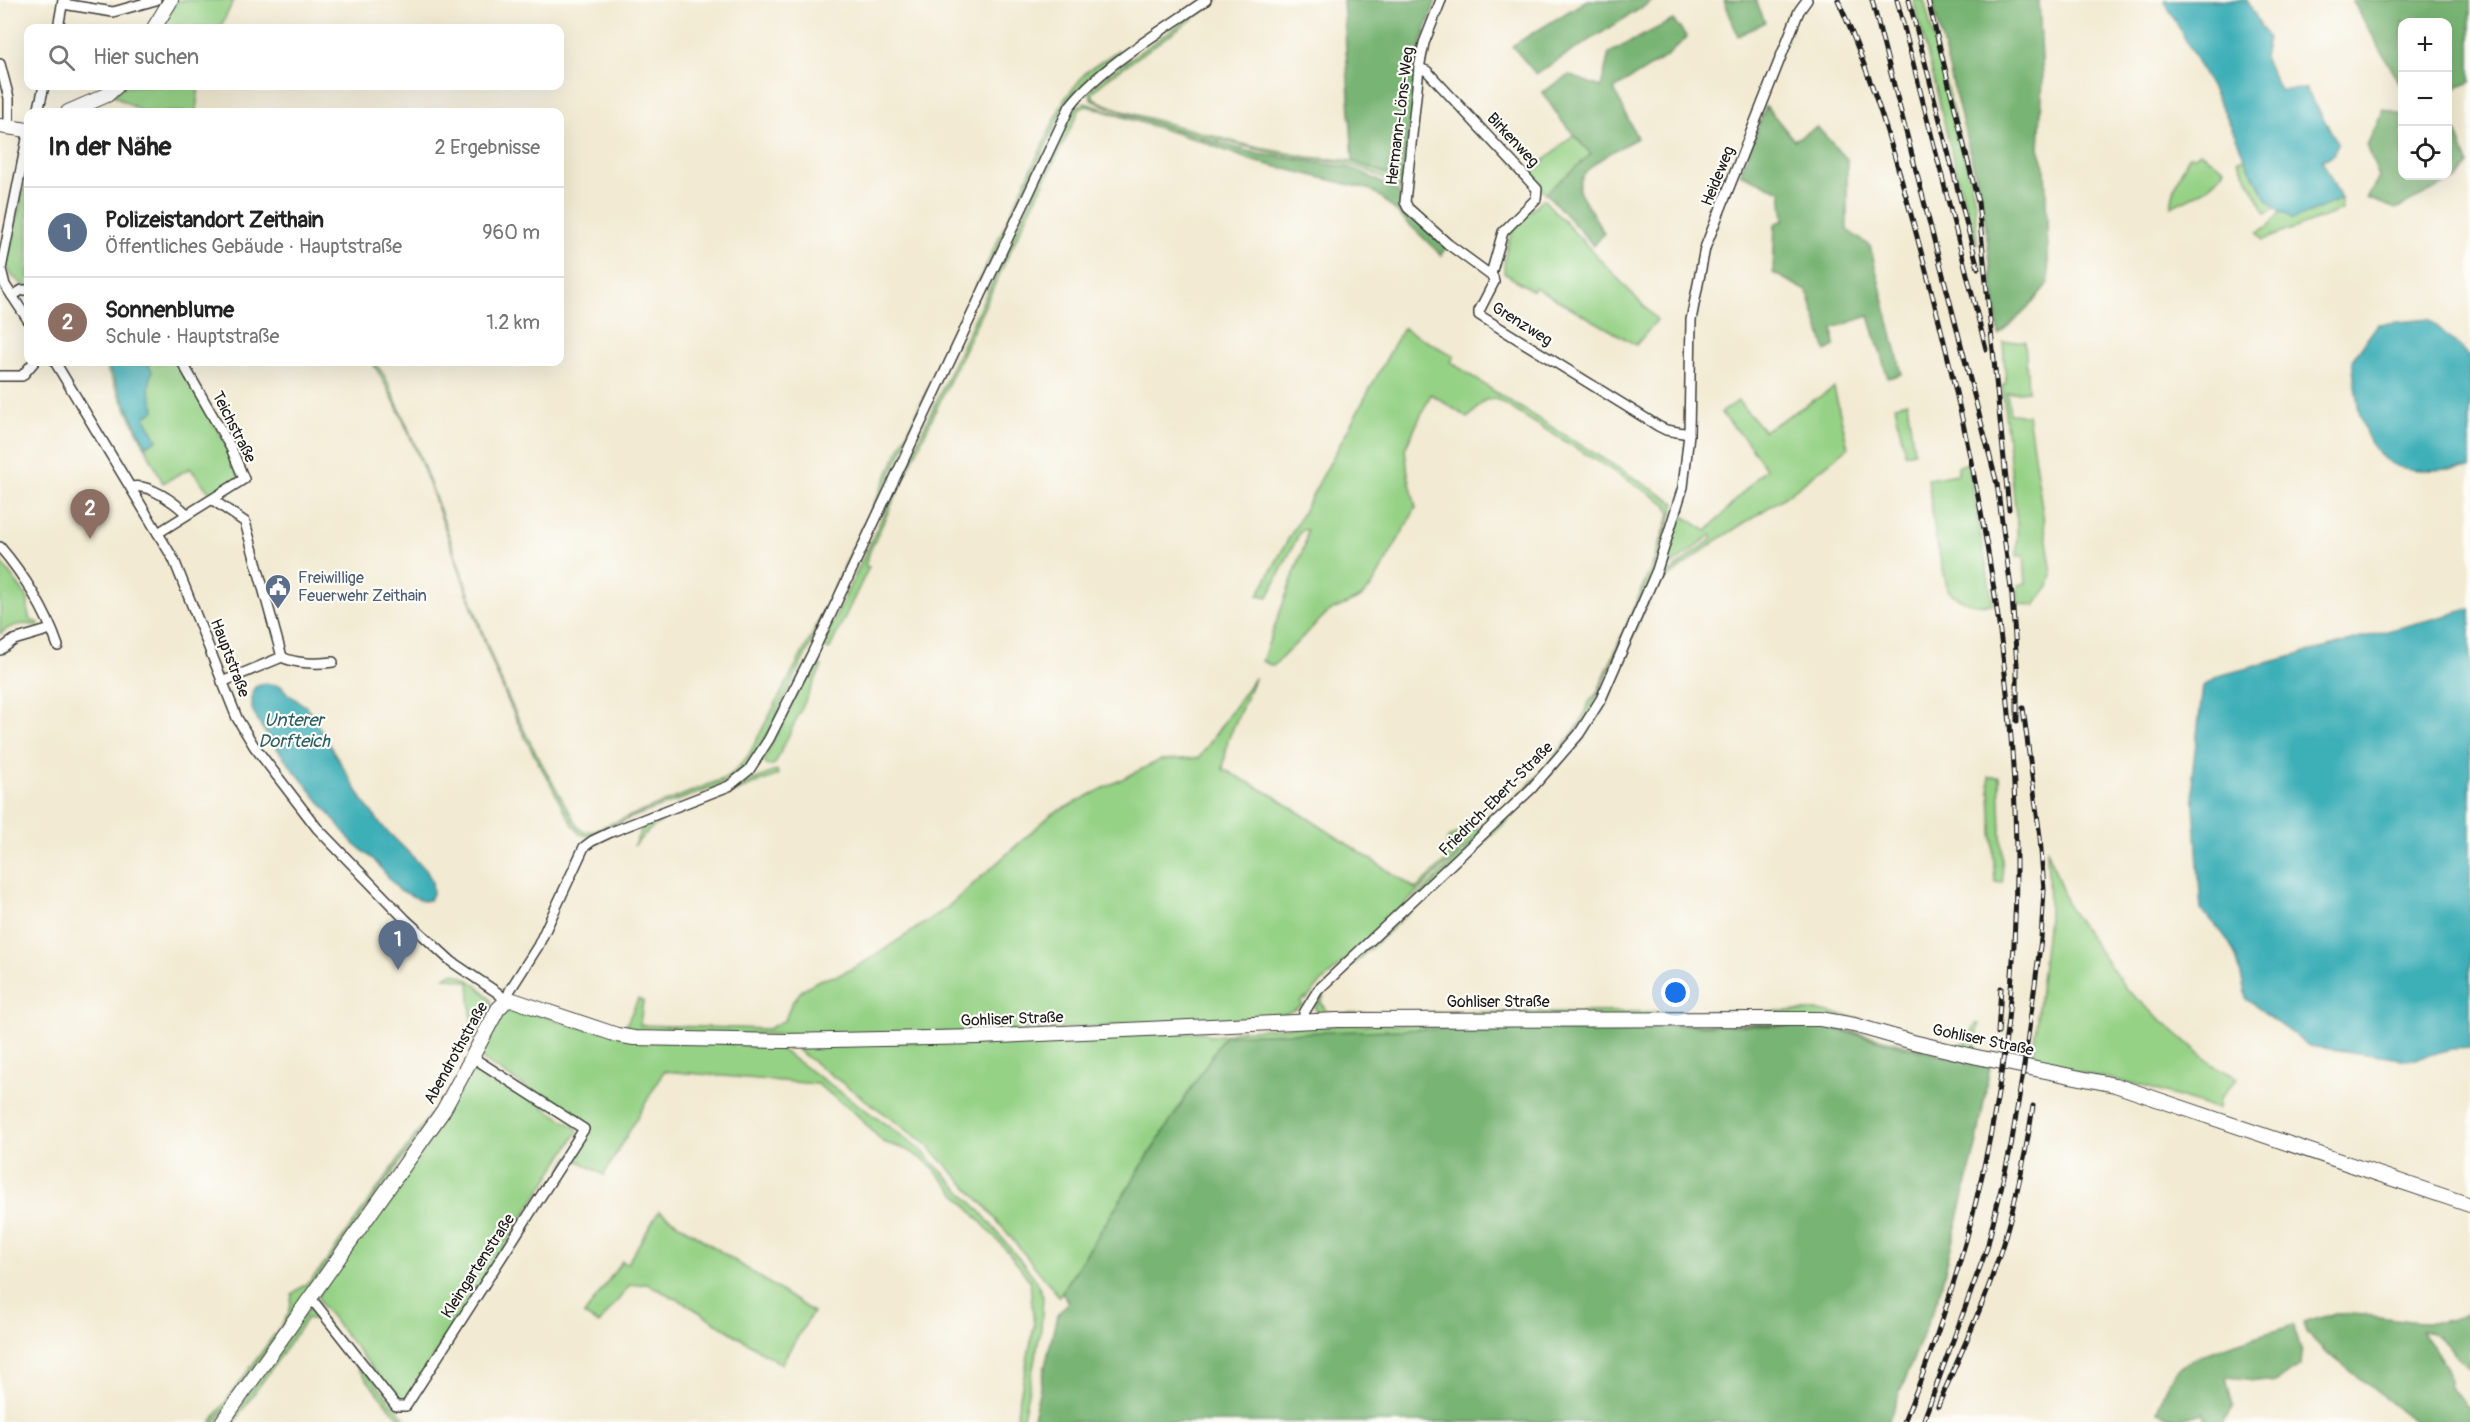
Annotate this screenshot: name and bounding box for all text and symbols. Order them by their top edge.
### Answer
map controls [2398,18,2452,180]
button: + [2398,18,2452,72]
search box [24,24,564,90]
icon: search [45,41,78,74]
text: Hier suchen [93,43,199,71]
street label: Hermann-Löns-Weg [1382,46,1418,186]
button: − [2398,72,2452,126]
street label: Birkenweg [1483,108,1543,172]
button: locate [2398,126,2452,180]
text: In der Nähe [48,131,171,163]
text: 2 Ergebnisse [435,135,540,160]
street label: Heideweg [1697,143,1739,209]
text: Polizeistandort Zeithain [105,206,324,234]
text: 1 [64,220,71,245]
text: 960 m [482,220,540,245]
text: Öffentliches Gebäude · Hauptstraße [105,234,402,259]
text: Sonnenblume [105,296,234,324]
street label: Grenzweg [1488,298,1556,350]
text: 2 [62,310,73,335]
text: 1.2 km [486,310,540,335]
text: Schule · Hauptstraße [105,324,279,349]
street label: Teichstraße [207,388,261,466]
pin: 2 [70,490,110,539]
place label: Freiwillige Feuerwehr Zeithain [298,568,427,606]
public building icon: Freiwillige Feuerwehr Zeithain [263,572,293,610]
street label: Hauptstraße [206,616,254,700]
water label: Unterer Dorfteich [258,709,331,753]
street label: Friedrich-Ebert-Straße [1435,738,1557,860]
pin: 1 [378,920,418,970]
your location [1661,978,1690,1007]
street label: Gohliser Straße [1446,992,1550,1012]
street label: Abendrothstraße [420,998,492,1108]
street label: Gohliser Straße [960,1007,1064,1031]
street label: Gohliser Straße [1930,1019,2036,1061]
street label: Kleingartenstraße [437,1210,519,1322]

